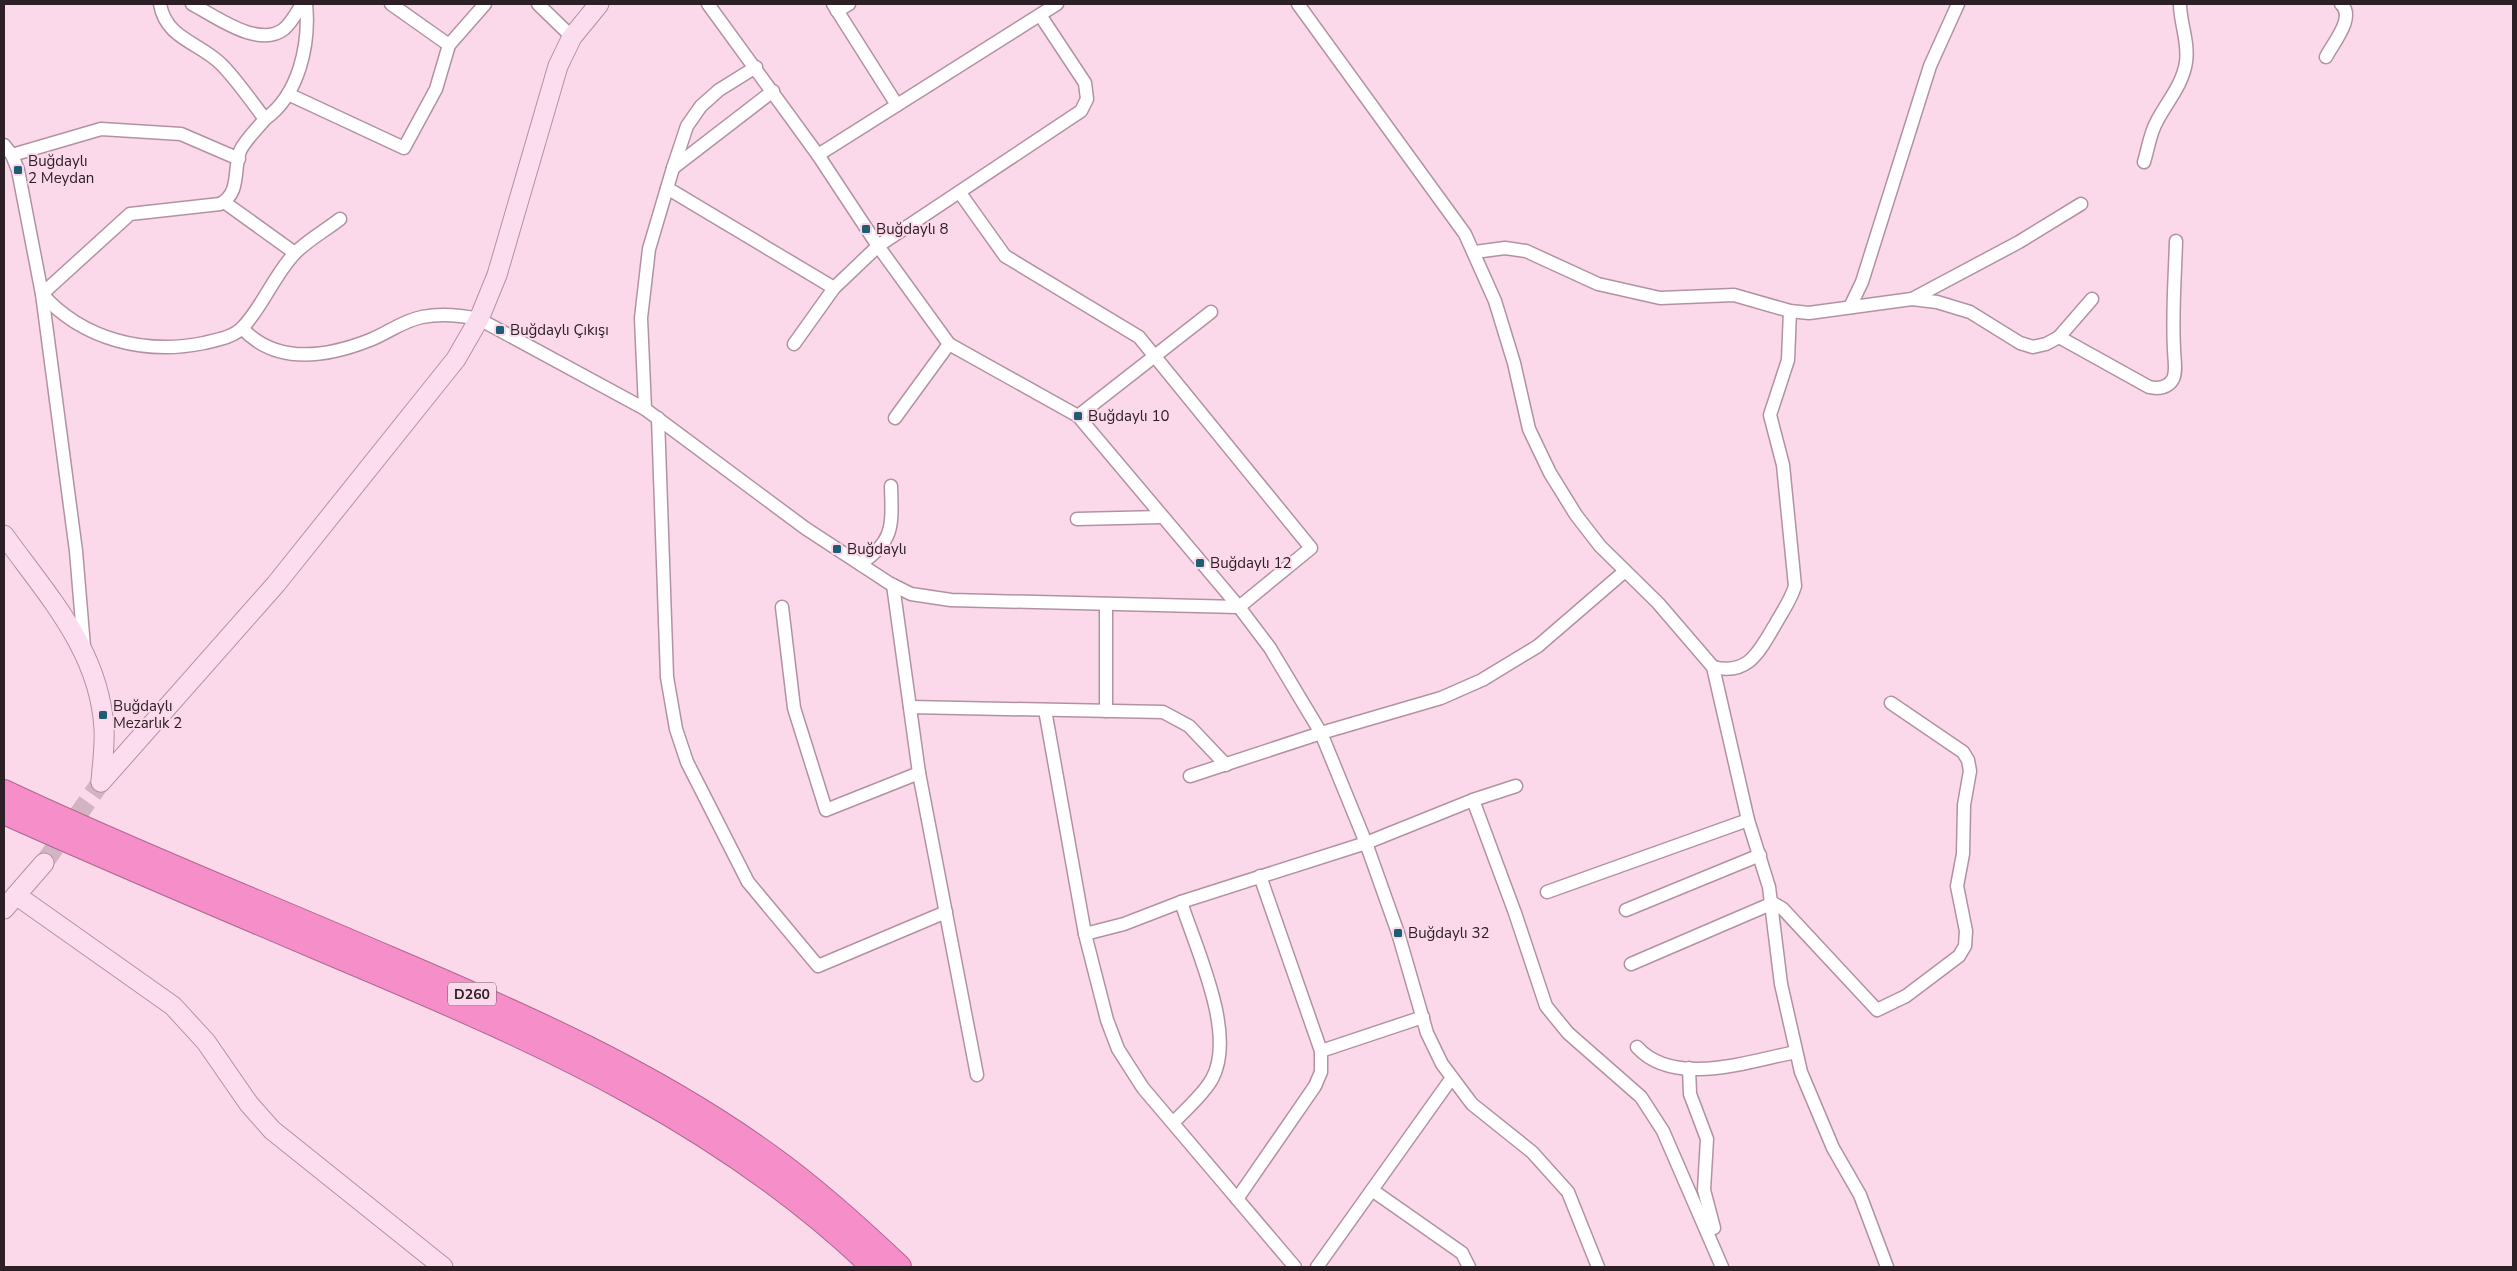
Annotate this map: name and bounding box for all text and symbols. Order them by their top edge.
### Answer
place label: Buğdaylı 2 Meydan [28,151,94,188]
marker: Buğdaylı 2 Meydan [12,164,24,176]
place label: Buğdaylı 8 [876,219,948,239]
marker: Buğdaylı 8 [860,223,872,235]
place label: Buğdaylı Çıkışı [510,320,609,340]
marker: Buğdaylı Çıkışı [494,324,506,336]
place label: Buğdaylı 10 [1088,406,1169,426]
marker: Buğdaylı 10 [1072,410,1084,422]
place label: Buğdaylı [847,539,907,559]
marker: Buğdaylı [831,543,843,555]
place label: Buğdaylı 12 [1210,553,1291,573]
marker: Buğdaylı 12 [1194,557,1206,569]
place label: Buğdaylı Mezarlık 2 [113,696,182,733]
marker: Buğdaylı Mezarlık 2 [97,709,109,721]
place label: Buğdaylı 32 [1408,923,1489,943]
marker: Buğdaylı 32 [1392,927,1404,939]
road number: D260 [448,982,496,1006]

